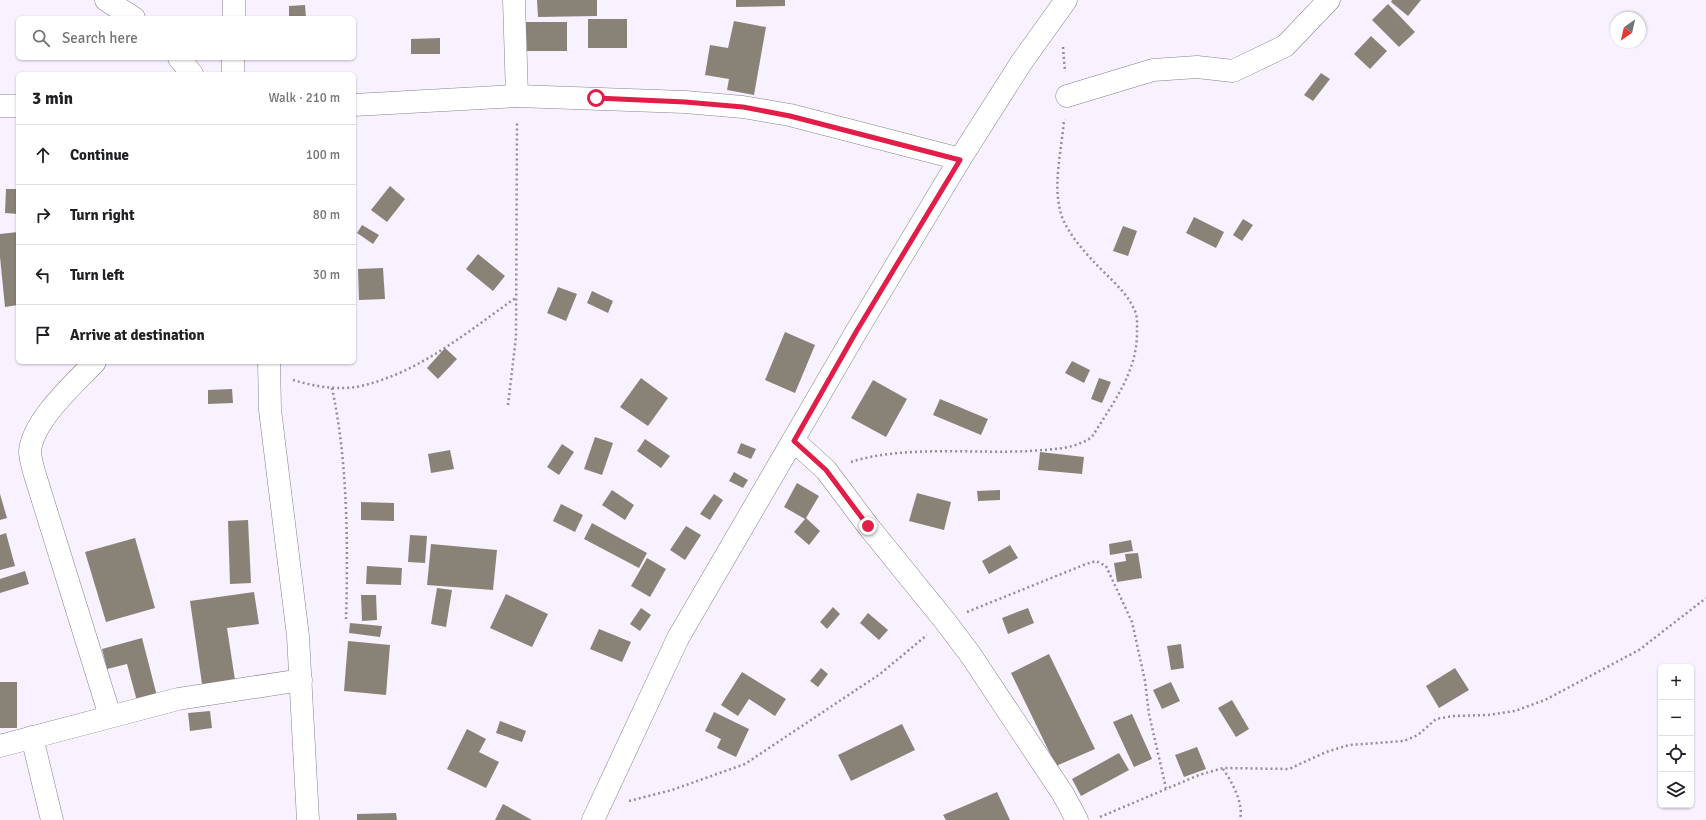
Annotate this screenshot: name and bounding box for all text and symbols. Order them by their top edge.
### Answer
north arrow [1610,12,1646,48]
search box [16,16,356,60]
icon: search [30,27,52,49]
text: Search here [62,29,138,47]
text: 3 min [32,88,73,109]
route start [587,89,605,107]
text: Walk · 210 m [269,90,340,106]
icon: ahead [32,144,54,166]
text: Continue [70,146,129,164]
text: 100 m [306,147,340,163]
icon: right [32,204,54,226]
text: Turn right [70,206,135,224]
text: 80 m [313,207,340,223]
icon: left [32,264,54,286]
text: Turn left [70,266,124,284]
text: 30 m [313,267,340,283]
icon: arrive [32,324,54,346]
text: Arrive at destination [70,326,205,344]
route end [859,517,877,535]
map controls [1658,664,1694,808]
button: + [1658,664,1694,700]
button: − [1658,700,1694,736]
button: locate [1658,736,1694,772]
button: layers [1658,772,1694,808]

